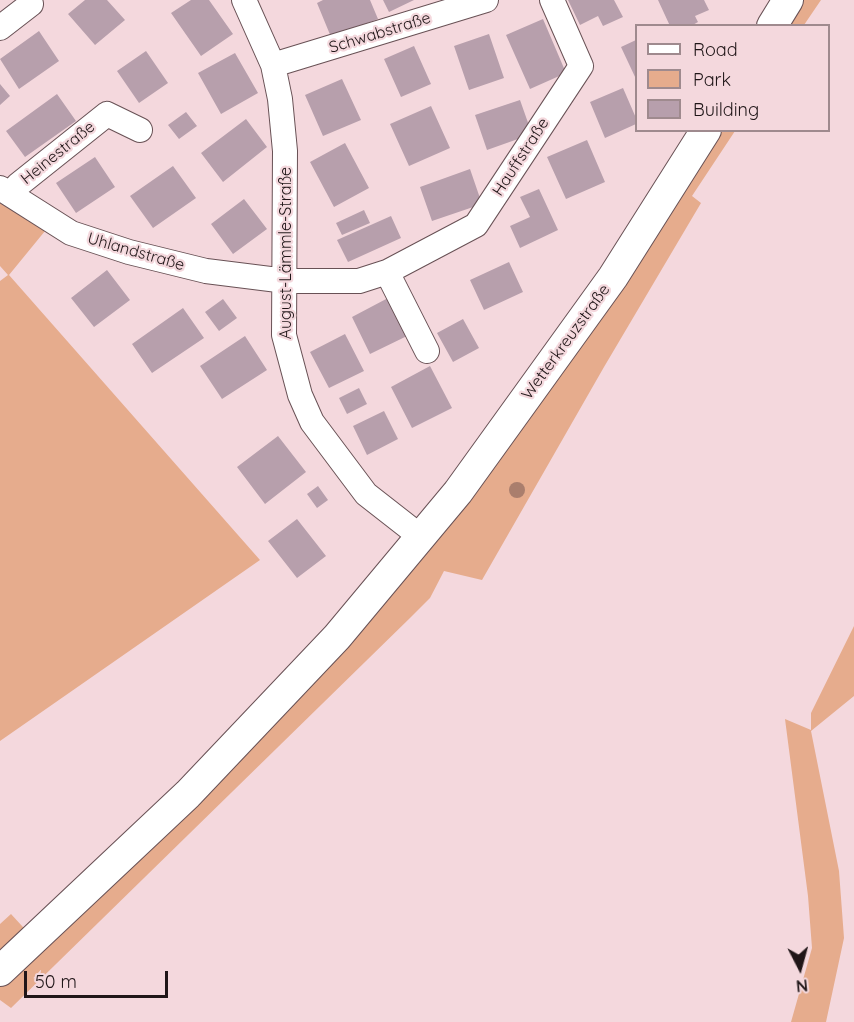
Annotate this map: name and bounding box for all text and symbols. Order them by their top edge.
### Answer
street label: Schwabstraße [327,8,433,58]
legend [635,24,830,132]
text: Road [693,38,738,61]
text: Park [693,68,731,91]
text: Building [693,98,759,121]
street label: Hauffstraße [489,114,553,200]
street label: Heinestraße [17,117,99,189]
street label: August-Lämmle-Straße [276,167,296,339]
street label: Uhlandstraße [85,229,187,275]
street label: Wetterkreuzstraße [518,281,614,403]
north arrow [770,938,830,998]
scale bar [27,959,171,997]
text: 50 m [35,970,77,993]
text: N [795,975,809,996]

